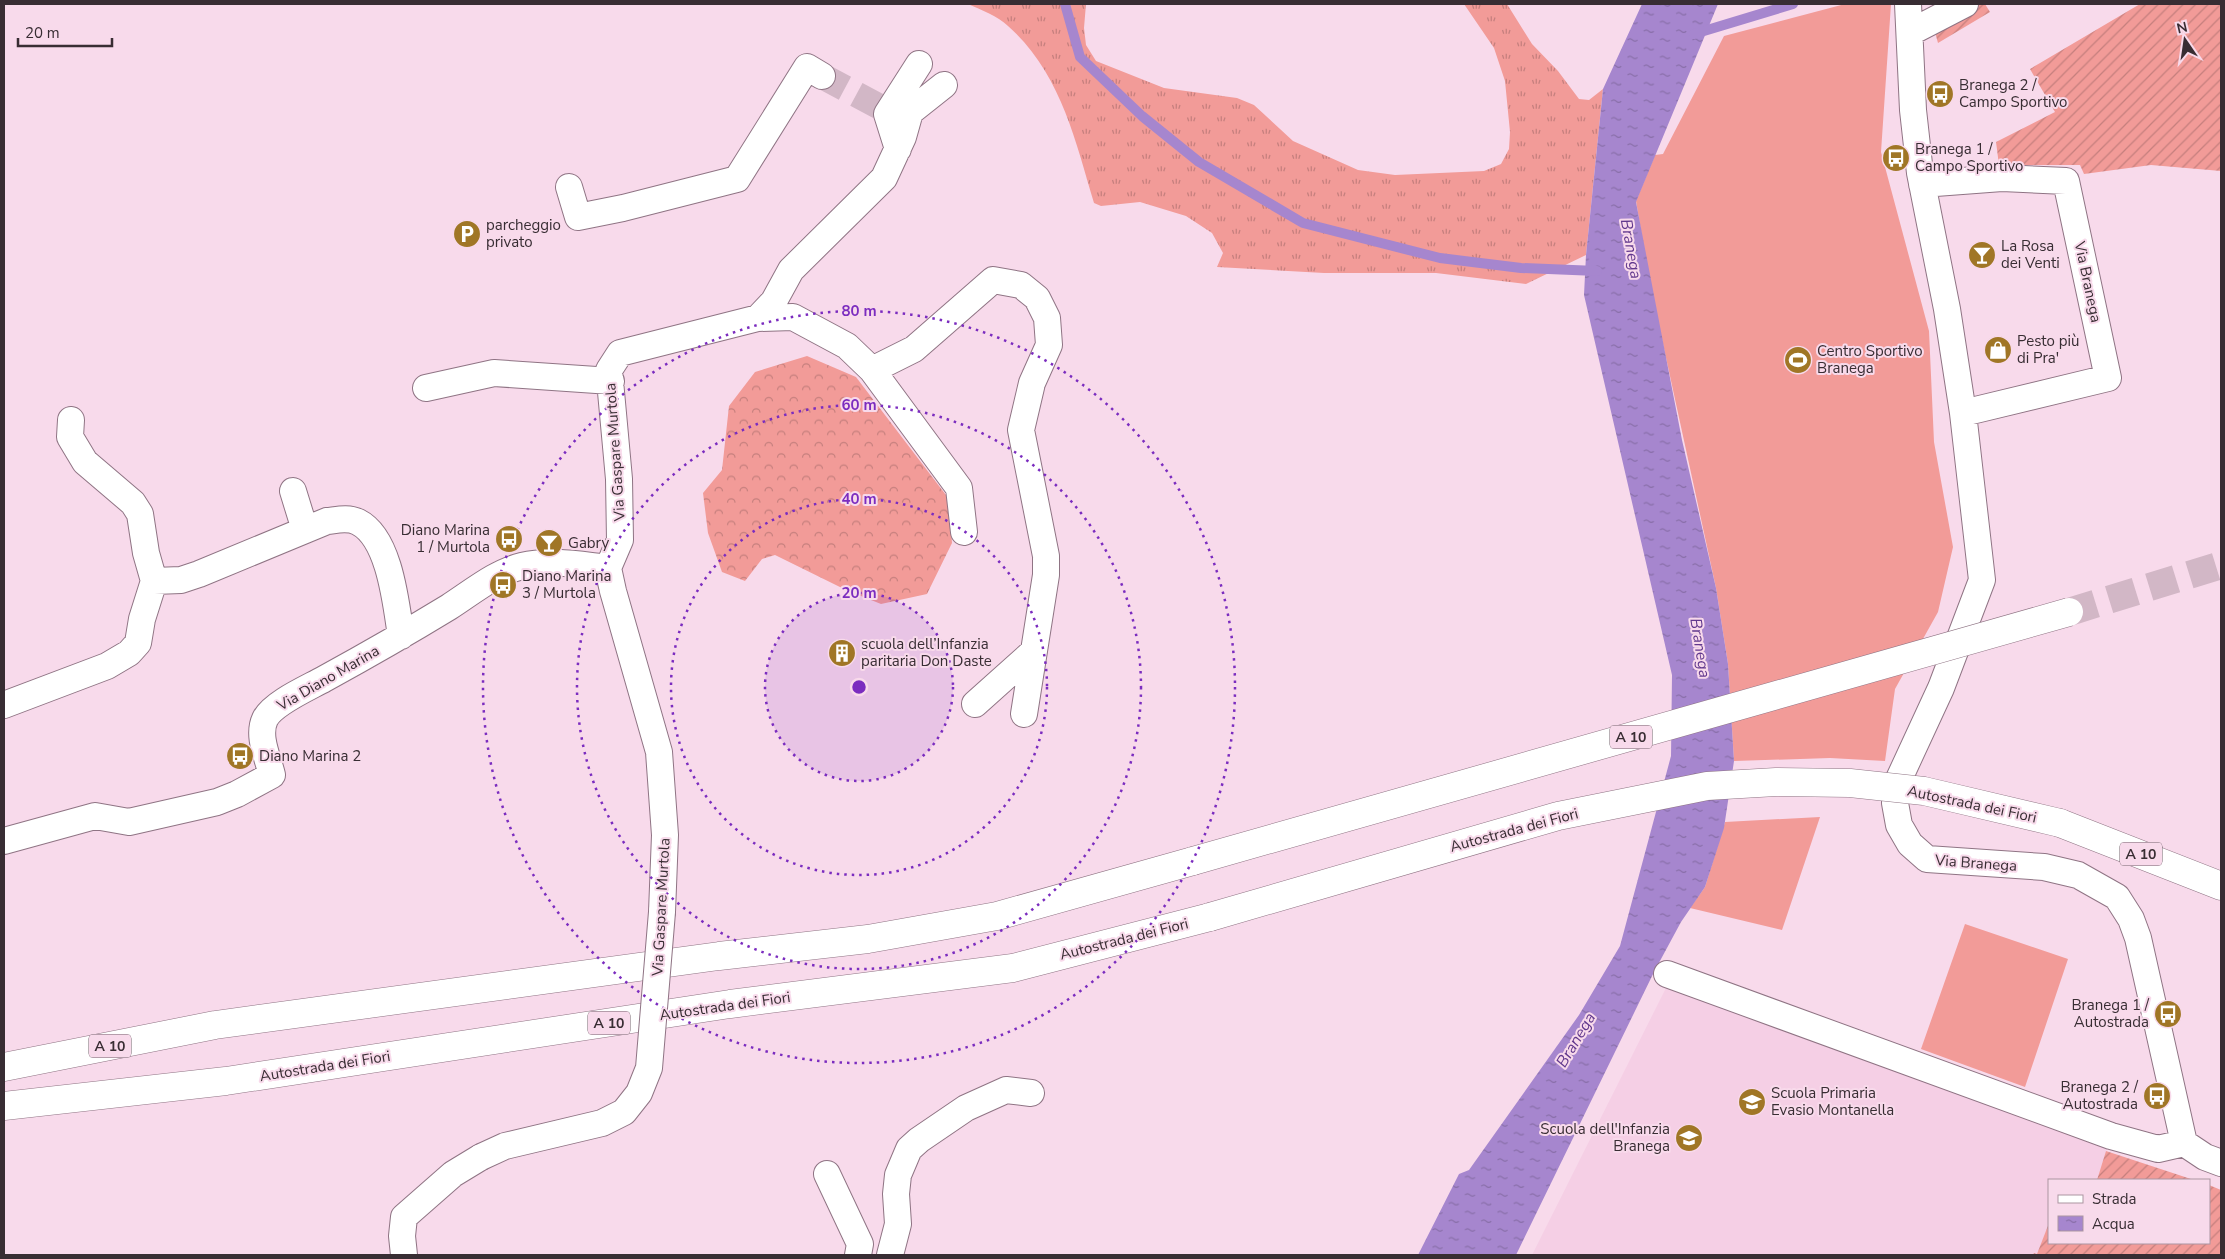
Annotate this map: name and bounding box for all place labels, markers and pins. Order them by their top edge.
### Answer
place label: Branega 2 / Campo Sportivo [1959,75,2067,112]
bus stop icon: Branega 2 / Campo Sportivo [1925,79,1955,109]
place label: Branega 1 / Campo Sportivo [1915,139,2023,176]
bus stop icon: Branega 1 / Campo Sportivo [1881,143,1911,173]
place label: parcheggio privato [486,215,561,252]
parking icon: parcheggio privato [452,219,482,249]
place label: La Rosa dei Venti [2001,236,2060,273]
bar icon: La Rosa dei Venti [1967,240,1997,270]
place label: Pesto più di Pra' [2017,331,2079,368]
shop icon: Pesto più di Pra' [1983,335,2013,365]
place label: Centro Sportivo Branega [1817,341,1923,378]
sports icon: Centro Sportivo Branega [1783,345,1813,375]
place label: Diano Marina 1 / Murtola [401,520,490,557]
bus stop icon: Diano Marina 1 / Murtola [494,524,524,554]
bar icon: Gabry [534,528,564,558]
place label: Gabry [568,533,609,553]
place label: Diano Marina 3 / Murtola [522,566,611,603]
bus stop icon: Diano Marina 3 / Murtola [488,570,518,600]
place label: scuola dell’Infanzia paritaria Don Daste [861,634,992,671]
building icon: scuola dell’Infanzia paritaria Don Daste [827,638,857,668]
centre of rings [850,678,868,696]
bus stop icon: Diano Marina 2 [225,741,255,771]
place label: Diano Marina 2 [259,746,361,766]
place label: Branega 1 / Autostrada [2071,995,2150,1032]
bus stop icon: Branega 1 / Autostrada [2153,999,2183,1029]
place label: Branega 2 / Autostrada [2060,1077,2139,1114]
bus stop icon: Branega 2 / Autostrada [2142,1081,2172,1111]
place label: Scuola Primaria Evasio Montanella [1771,1083,1894,1120]
school or university icon: Scuola Primaria Evasio Montanella [1737,1087,1767,1117]
place label: Scuola dell'Infanzia Branega [1540,1119,1670,1156]
school or university icon: Scuola dell'Infanzia Branega [1674,1123,1704,1153]

